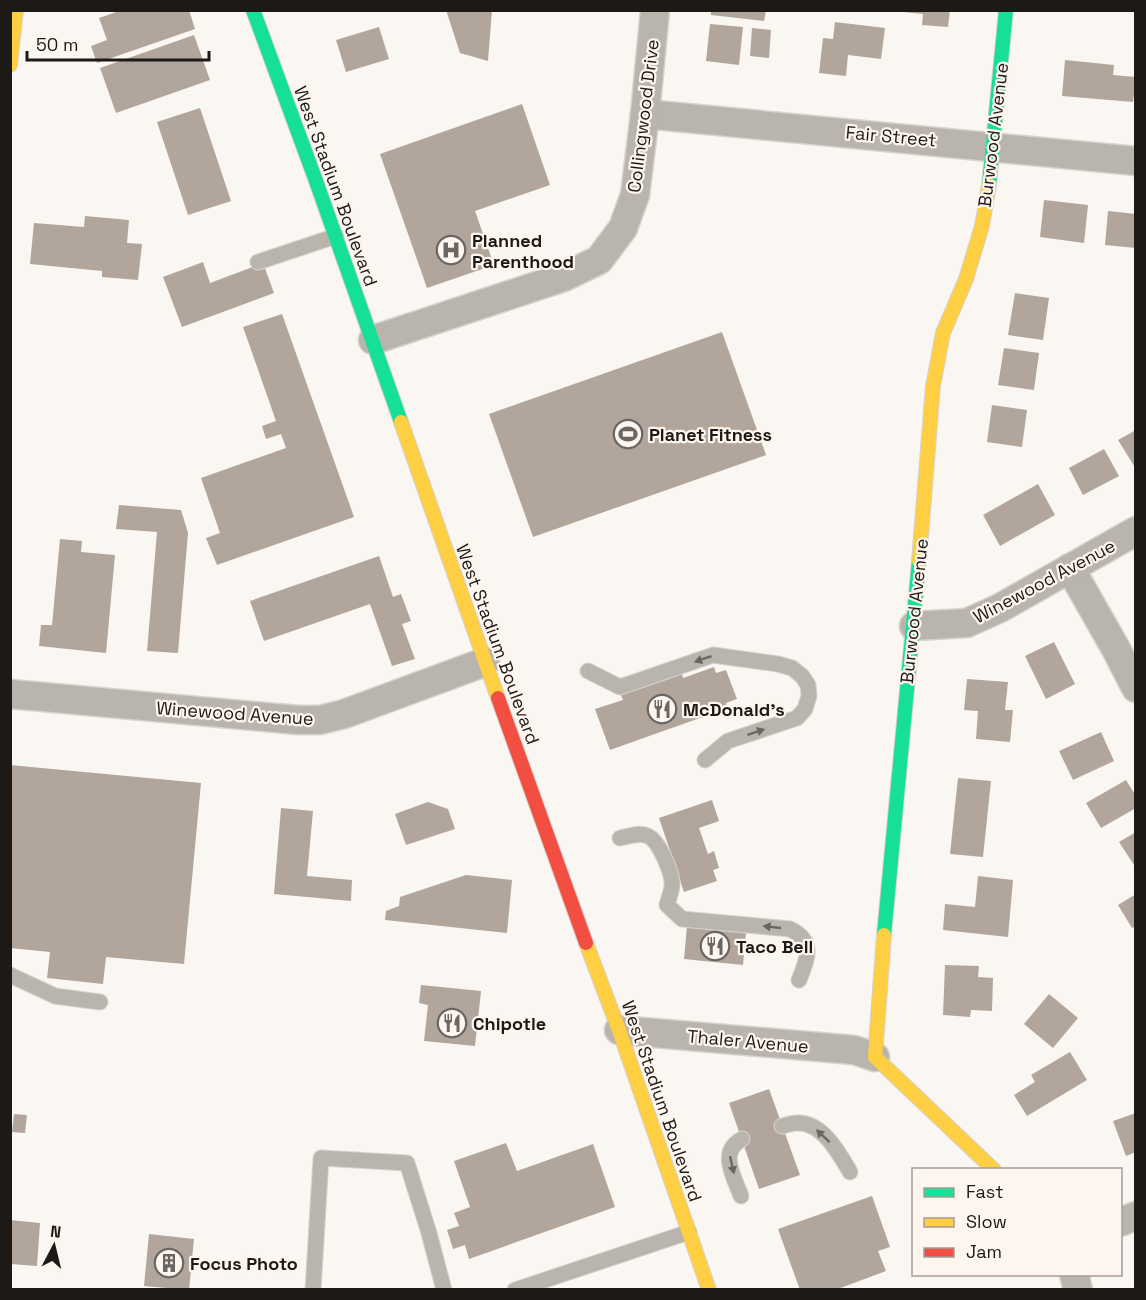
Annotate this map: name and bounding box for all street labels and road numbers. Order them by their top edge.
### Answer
street label: Collingwood Drive [622,38,664,194]
street label: Burwood Avenue [973,61,1013,209]
street label: West Stadium Boulevard [289,83,383,289]
street label: Fair Street [845,121,937,151]
street label: Winewood Avenue [969,534,1119,628]
street label: Burwood Avenue [895,537,933,685]
street label: West Stadium Boulevard [451,541,545,747]
street label: Winewood Avenue [156,696,314,730]
street label: West Stadium Boulevard [617,997,707,1205]
street label: Thaler Avenue [686,1024,810,1058]

